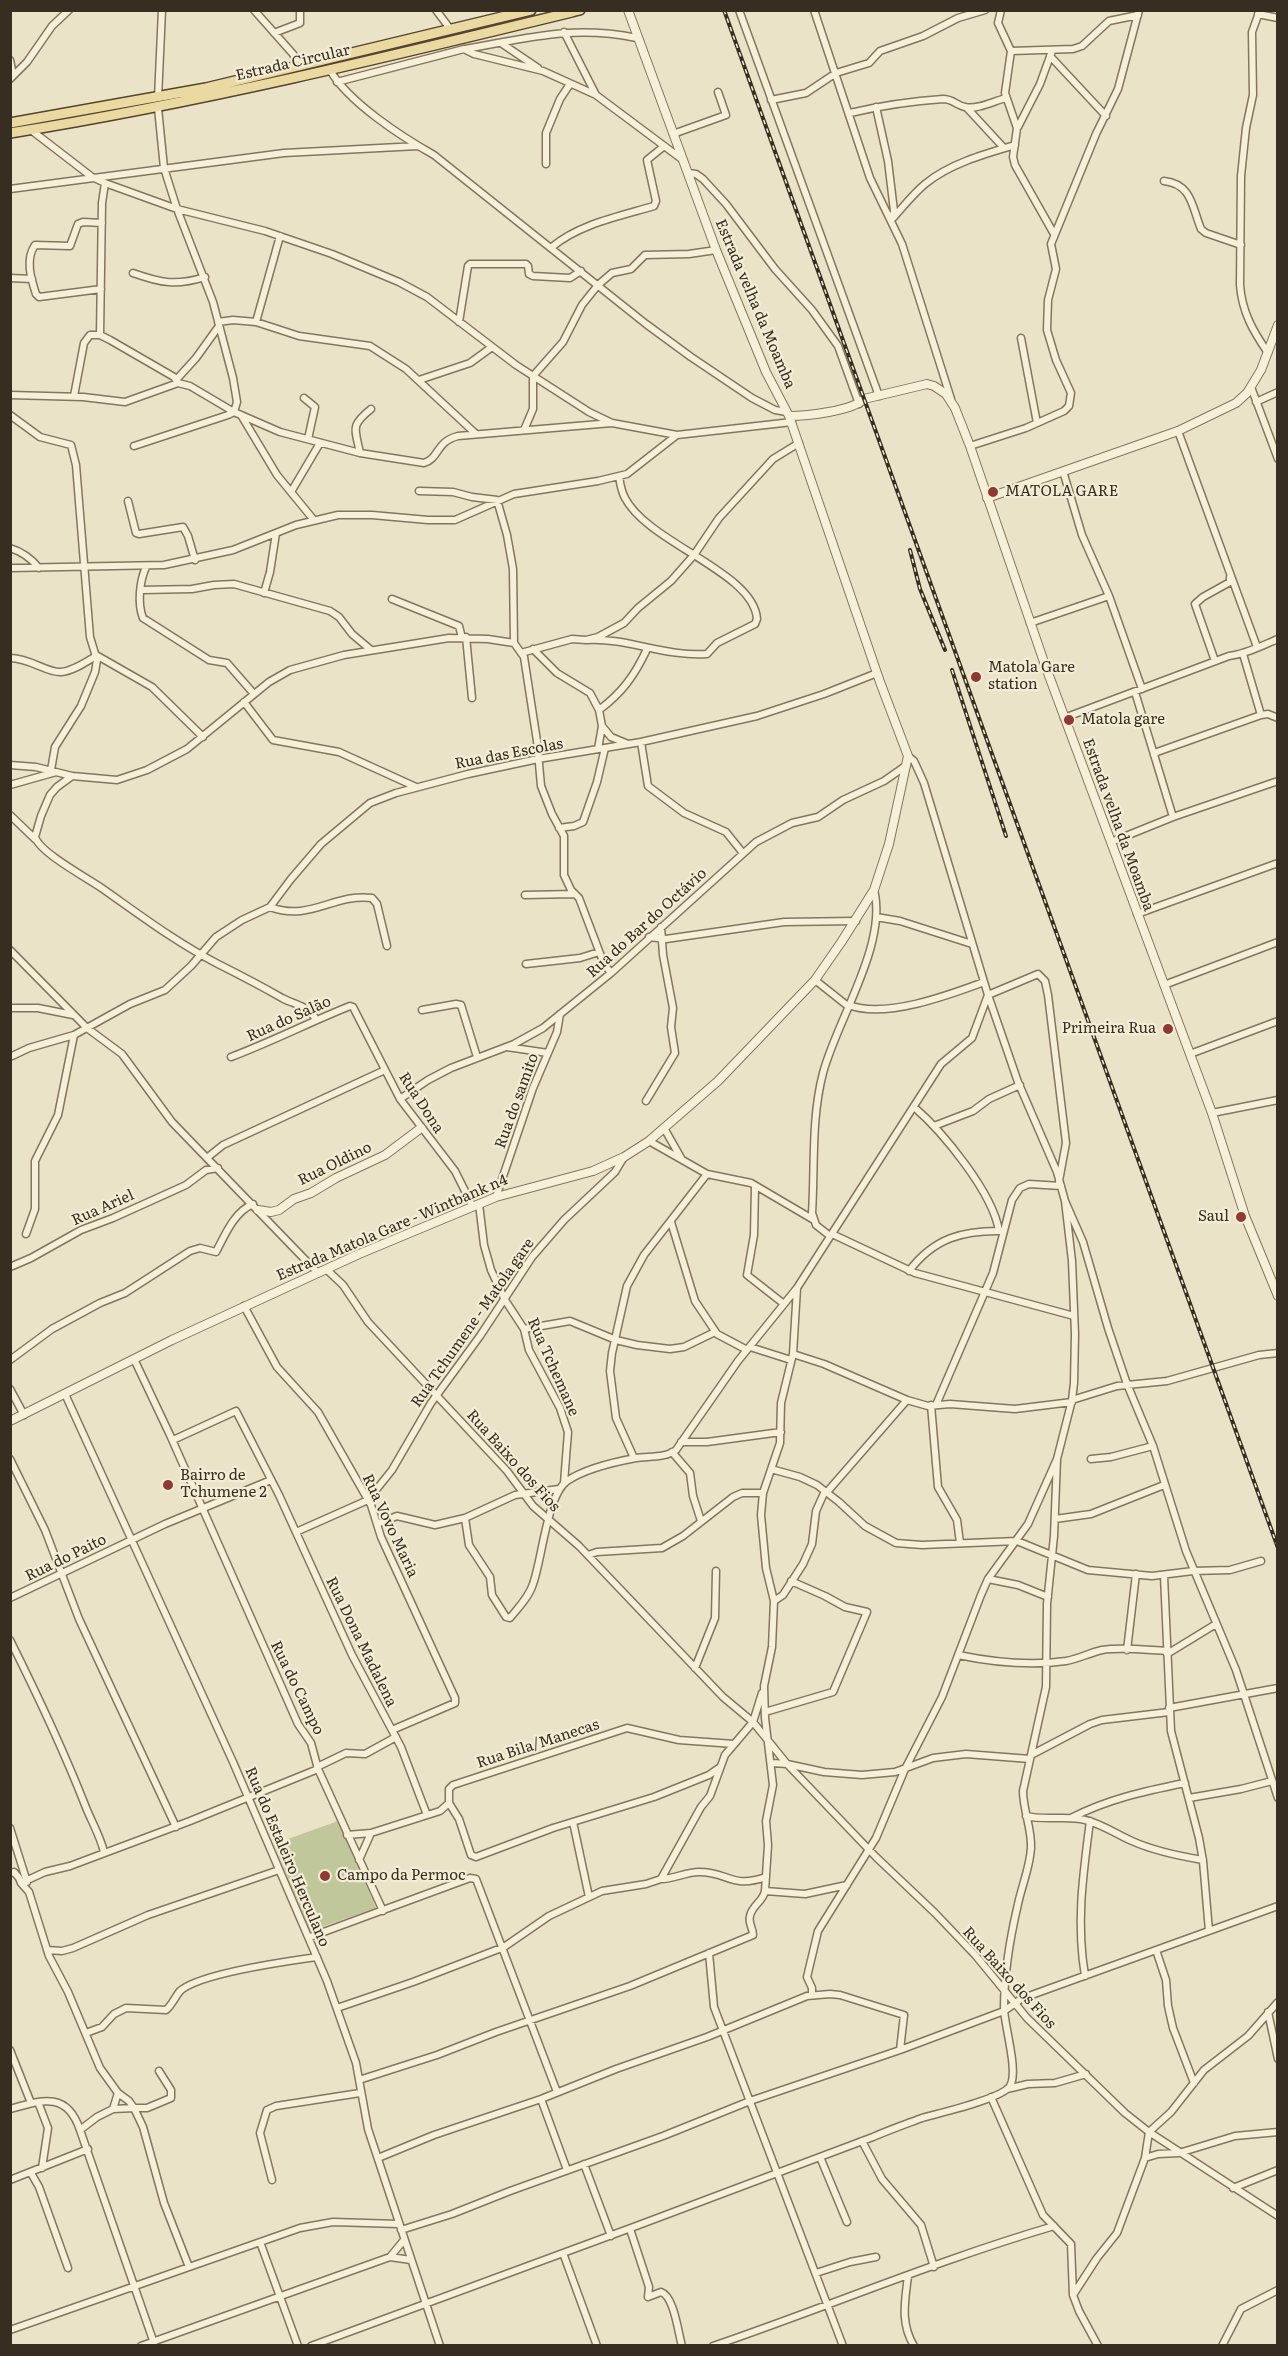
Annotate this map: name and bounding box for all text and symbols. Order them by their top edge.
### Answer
street label: Estrada Circular [234,41,352,85]
street label: Estrada velha da Moamba [711,217,799,391]
place label: MATOLA GARE [1005,483,1118,501]
marker: MATOLA GARE [986,485,1000,499]
place label: Matola Gare station [988,659,1075,694]
marker: Matola Gare station [969,670,983,684]
place label: Matola gare [1081,711,1165,729]
marker: Matola gare [1062,713,1076,727]
street label: Rua das Escolas [453,735,565,773]
street label: Estrada velha da Moamba [1078,736,1158,914]
street label: Rua do Bar do Octávio [583,864,711,982]
street label: Rua do Salão [244,992,334,1046]
place label: Primeira Rua [1062,1020,1156,1038]
marker: Primeira Rua [1161,1022,1175,1036]
street label: Rua do samito [491,1051,543,1151]
street label: Rua Dona [395,1069,447,1137]
street label: Rua Oldino [295,1138,375,1190]
street label: Estrada Matola Gare - Wintbank n4 [274,1171,510,1285]
street label: Rua Ariel [69,1186,137,1230]
place label: Saul [1198,1208,1229,1226]
marker: Saul [1234,1210,1248,1224]
street label: Rua Tchumene - Matola gare [408,1235,538,1411]
street label: Rua Tchemane [523,1315,583,1419]
street label: Rua Baixo dos Fios [463,1406,563,1516]
place label: Bairro de Tchumene 2 [180,1467,267,1502]
street label: Rua Vovo Maria [358,1471,422,1581]
marker: Bairro de Tchumene 2 [161,1478,175,1492]
street label: Rua do Paito [22,1531,110,1585]
street label: Rua Dona Madalena [322,1574,400,1710]
street label: Rua do Campo [266,1638,328,1738]
street label: Rua Bila/Manecas [474,1716,602,1772]
street label: Rua do Estaleiro Herculano [241,1764,333,1950]
place label: Campo da Permoc [337,1867,465,1885]
marker: Campo da Permoc [318,1869,332,1883]
street label: Rua Baixo dos Fios [959,1923,1059,2033]

